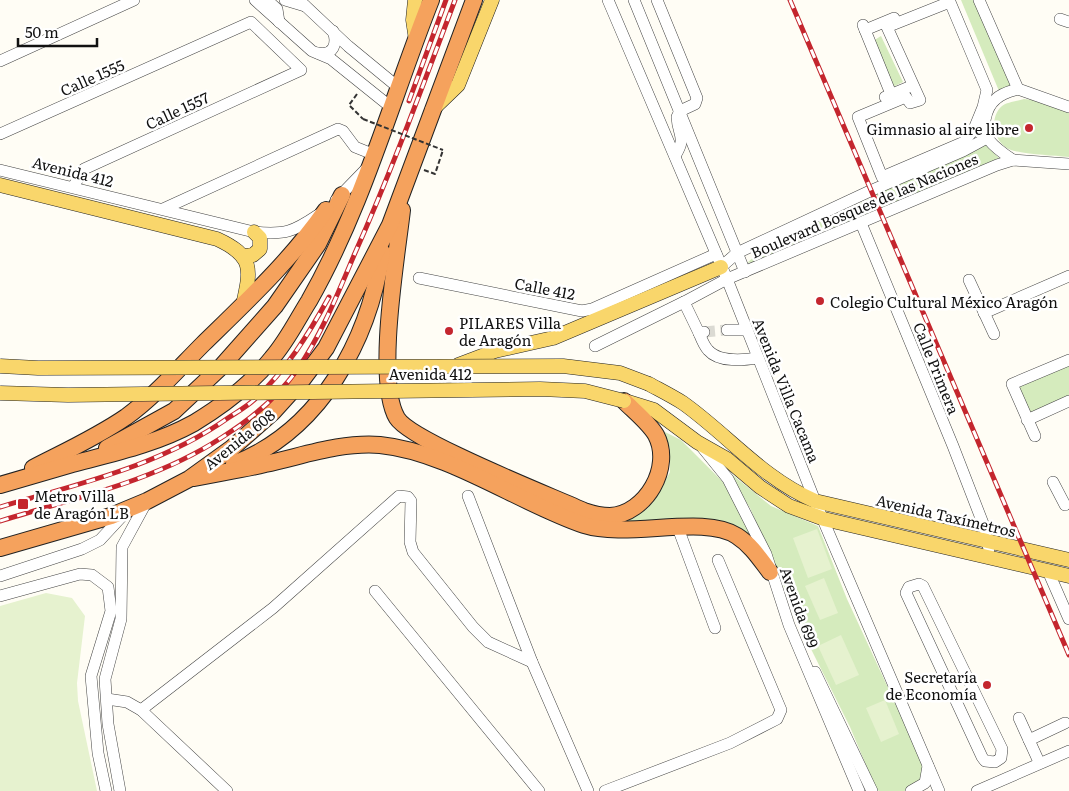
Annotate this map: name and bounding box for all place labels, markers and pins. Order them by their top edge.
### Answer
place label: Gimnasio al aire libre [867,117,1019,140]
marker: Gimnasio al aire libre [1023,122,1035,134]
place label: Colegio Cultural México Aragón [830,290,1058,313]
marker: Colegio Cultural México Aragón [814,295,826,307]
place label: PILARES Villa de Aragón [459,311,562,351]
marker: PILARES Villa de Aragón [443,325,455,337]
place label: Metro Villa de Aragón LB [34,484,129,524]
marker: Metro Villa de Aragón LB [16,497,30,511]
place label: Secretaría de Economía [885,665,978,705]
marker: Secretaría de Economía [981,679,993,691]

